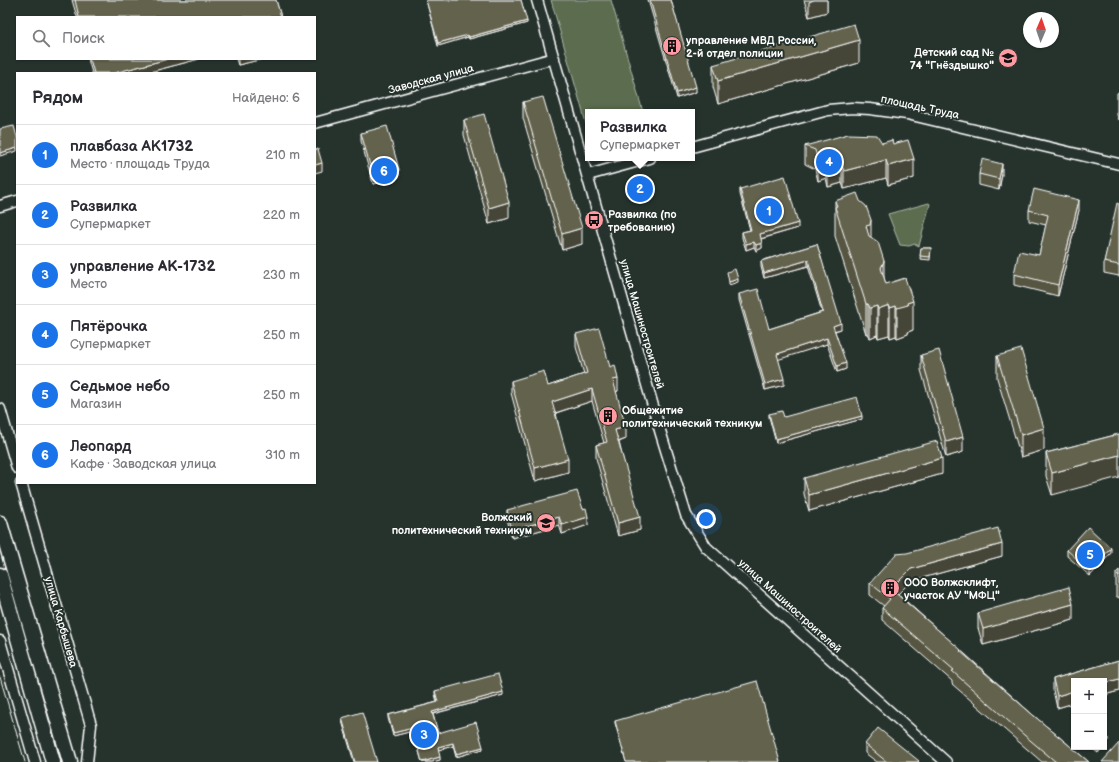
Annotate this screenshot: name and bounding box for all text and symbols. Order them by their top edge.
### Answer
north arrow [1023,12,1059,48]
search box [16,16,316,60]
icon: search [30,27,52,49]
text: Поиск [62,29,105,48]
place label: управление МВД России, 2-й отдел полиции [686,34,817,60]
building icon: управление МВД России, 2-й отдел полиции [661,35,683,57]
place label: Детский сад № 74 "Гнёздышко" [910,46,994,72]
school or university icon: Детский сад № 74 "Гнёздышко" [997,47,1019,69]
street label: Заводская улица [387,61,476,97]
text: Рядом [32,88,83,108]
text: Найдено: 6 [232,90,300,106]
street label: площадь Труда [880,92,961,122]
popup [585,109,695,161]
text: Развилка [600,118,667,137]
text: плавбаза АК1732 [70,137,193,156]
text: Супермаркет [600,137,680,153]
text: 1 [42,147,48,163]
text: 210 m [266,147,300,163]
pin: 4 [816,147,842,177]
text: Место · площадь Труда [70,156,210,172]
pin: 6 [371,156,397,186]
pin: 2 [627,174,653,204]
pin: 1 [756,196,782,226]
text: Развилка [70,197,137,216]
text: 2 [41,207,49,223]
text: 220 m [263,207,300,223]
place label: Развилка (по требованию) [608,208,677,234]
bus stop icon: Развилка (по требованию) [583,209,605,231]
text: Супермаркет [70,216,151,232]
text: управление AK-1732 [70,257,215,276]
street label: улица Машиностроителей [617,258,667,390]
text: 3 [41,267,49,283]
text: 230 m [263,267,300,283]
text: Место [70,276,107,292]
text: Пятёрочка [70,317,147,336]
text: 4 [41,327,49,343]
text: 250 m [263,327,300,343]
text: Супермаркет [70,336,151,352]
text: Седьмое небо [70,377,170,396]
text: 5 [41,387,49,403]
text: 250 m [263,387,300,403]
text: Магазин [70,396,122,412]
place label: Общежитие политехнический техникум [622,404,762,430]
building icon: Общежитие политехнический техникум [597,405,619,427]
text: Леопард [70,437,131,456]
text: 6 [41,447,49,463]
text: 310 m [265,447,300,463]
text: Кафе · Заводская улица [70,456,217,472]
your location [696,509,716,529]
place label: Волжский политехнический техникум [392,511,532,537]
school or university icon: Волжский политехнический техникум [535,512,557,534]
pin: 5 [1077,540,1103,570]
street label: улица Машиностроителей [736,556,844,656]
street label: улица Карбышева [42,575,80,669]
place label: ООО Волжсклифт, участок АУ "МФЦ" [904,576,1000,602]
building icon: ООО Волжсклифт, участок АУ "МФЦ" [879,577,901,599]
map controls [1071,678,1107,750]
button: + [1071,678,1107,714]
button: − [1071,714,1107,750]
pin: 3 [411,720,437,750]

